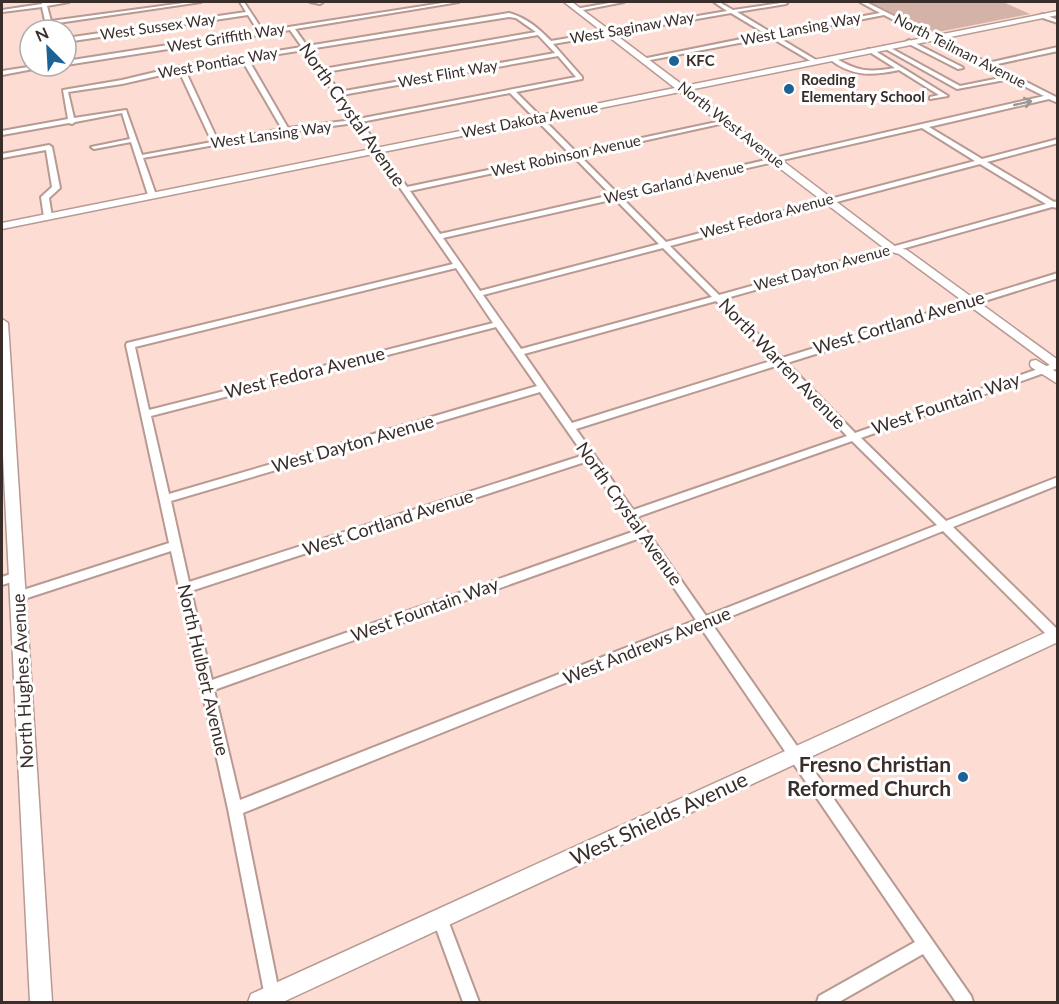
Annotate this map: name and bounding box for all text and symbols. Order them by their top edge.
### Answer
street label: West Saginaw Way [568,7,696,47]
street label: West Lansing Way [739,8,862,48]
street label: West Sussex Way [99,9,217,43]
street label: North Teilman Avenue [892,9,1029,91]
north arrow [18,18,78,78]
street label: West Griffith Way [166,19,286,55]
text: N [32,23,51,45]
street label: North Crystal Avenue [295,38,411,190]
street label: West Pontiac Way [157,43,279,81]
place label: KFC [686,51,715,69]
marker: KFC [667,54,681,68]
street label: West Flint Way [397,55,499,91]
place label: Roeding Elementary School [801,70,925,105]
street label: North West Avenue [675,77,788,171]
marker: Roeding Elementary School [782,82,796,96]
street label: West Dakota Avenue [460,97,600,141]
one-way arrow [1014,97,1033,109]
street label: West Lansing Way [209,117,332,151]
street label: West Robinson Avenue [489,130,642,180]
street label: West Garland Avenue [602,157,745,207]
street label: West Fedora Avenue [698,189,835,241]
street label: West Dayton Avenue [752,240,892,294]
street label: West Cortland Avenue [810,286,987,359]
street label: North Warren Avenue [715,293,851,433]
street label: West Fedora Avenue [222,342,387,403]
street label: West Fountain Way [869,367,1023,439]
street label: West Dayton Avenue [269,409,436,477]
street label: North Crystal Avenue [572,437,688,589]
street label: West Cortland Avenue [300,484,476,560]
street label: West Fountain Way [348,572,502,646]
street label: North Hulbert Avenue [174,582,234,758]
street label: North Hughes Avenue [6,593,38,769]
street label: West Andrews Avenue [560,601,734,689]
place label: Fresno Christian Reformed Church [787,751,951,800]
street label: West Shields Avenue [566,766,751,870]
marker: Fresno Christian Reformed Church [956,770,970,784]

